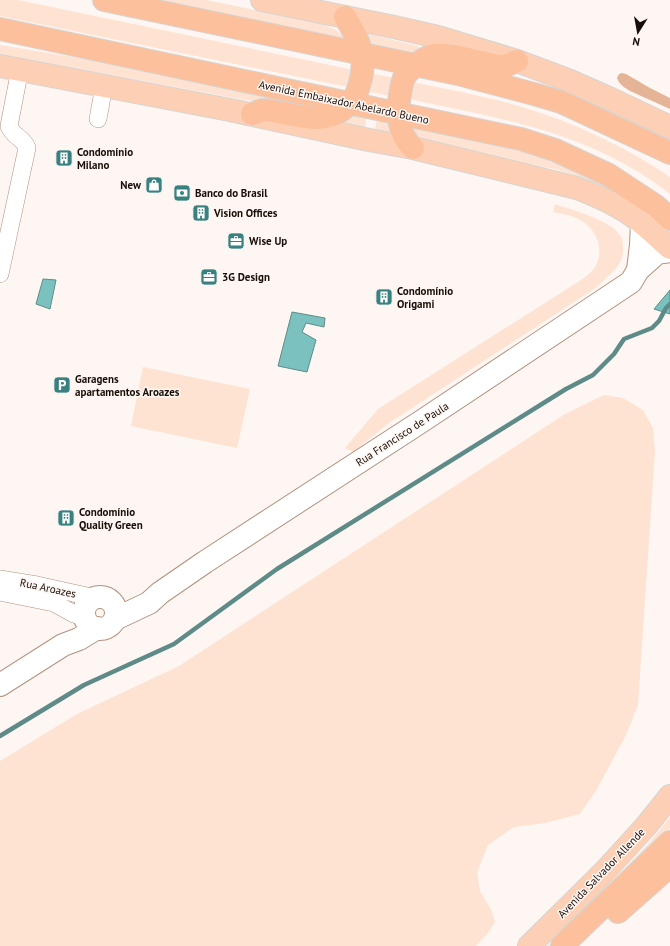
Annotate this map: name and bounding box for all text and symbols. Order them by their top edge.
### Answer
north arrow [618,12,658,52]
text: N [631,34,641,49]
street label: Avenida Embaixador Abelardo Bueno [258,77,430,127]
place label: Condomínio Milano [77,145,133,172]
building icon: Condomínio Milano [54,148,74,168]
shop icon: New [144,175,164,195]
place label: New [120,178,142,192]
bank icon: Banco do Brasil [172,183,192,203]
place label: Banco do Brasil [195,186,268,200]
building icon: Vision Offices [191,203,211,223]
place label: Vision Offices [213,206,278,220]
office icon: Wise Up [226,231,246,251]
place label: Wise Up [249,234,287,248]
office icon: 3G Design [199,267,219,287]
place label: 3G Design [222,270,270,284]
place label: Condomínio Origami [397,284,453,311]
building icon: Condomínio Origami [374,287,394,307]
place label: Garagens apartamentos Aroazes [75,372,180,399]
parking icon: Garagens apartamentos Aroazes [52,375,72,395]
street label: Rua Francisco de Paula [353,399,451,469]
place label: Condomínio Quality Green [79,505,143,532]
building icon: Condomínio Quality Green [56,508,76,528]
street label: Rua Aroazes [19,575,78,601]
street label: Avenida Salvador Allende [554,825,648,921]

